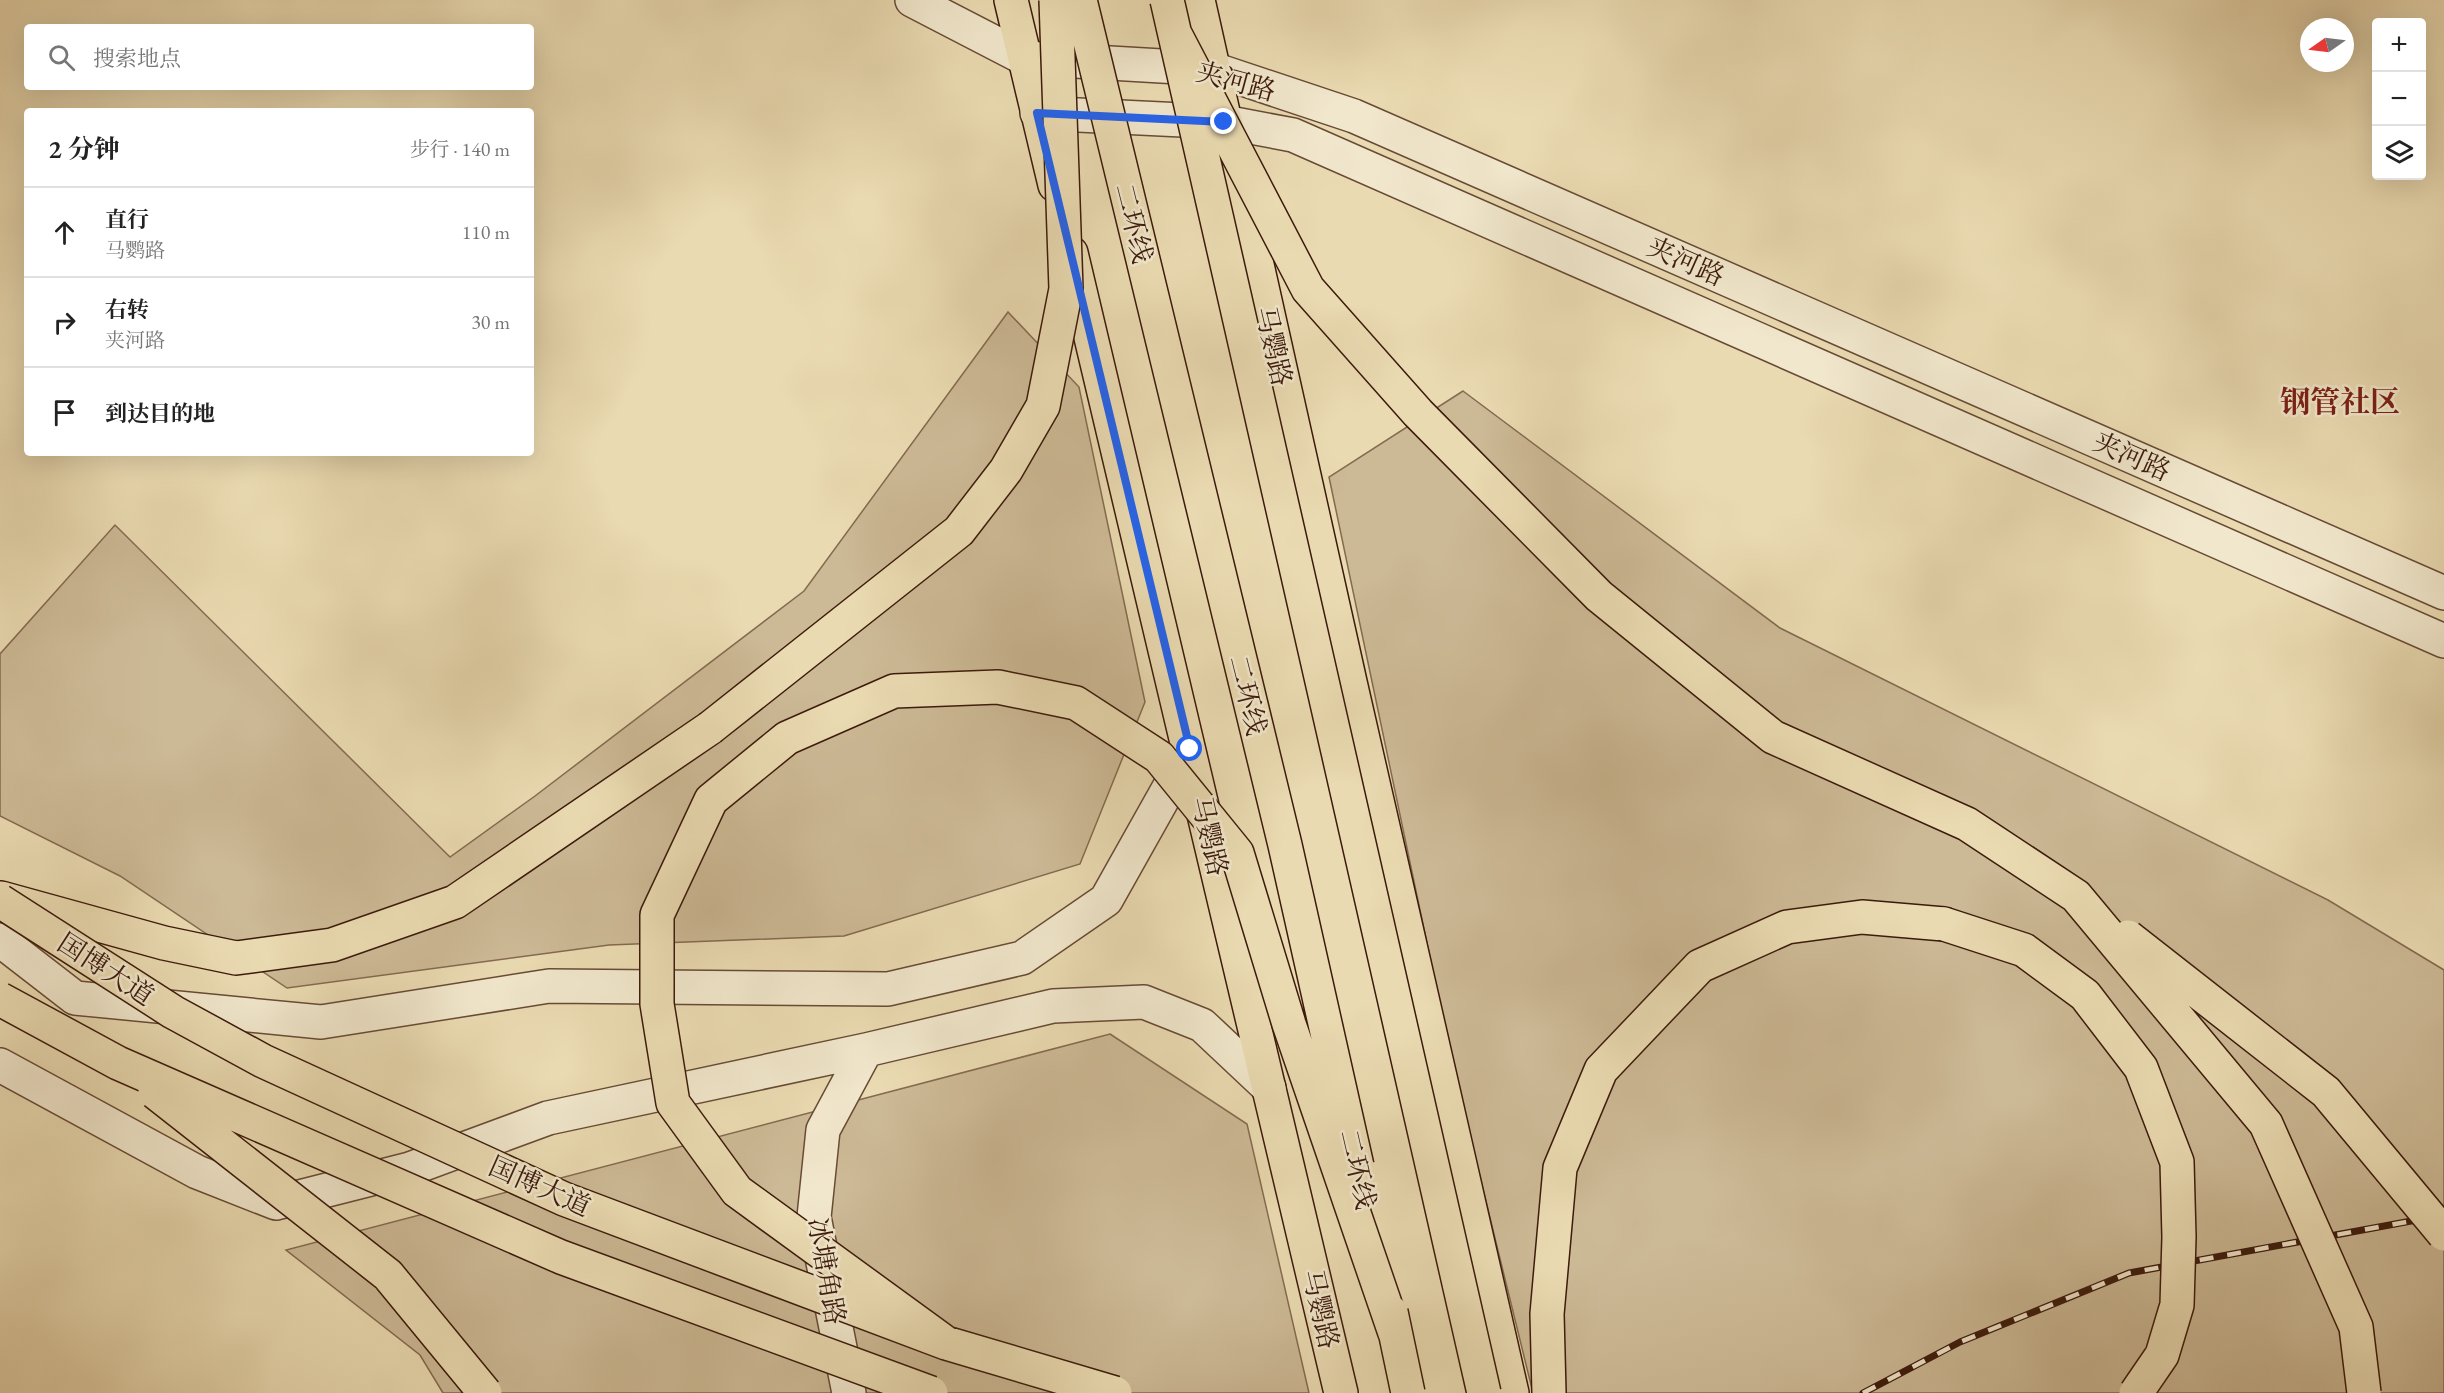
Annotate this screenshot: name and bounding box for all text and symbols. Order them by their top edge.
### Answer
north arrow [2300,18,2354,72]
map controls [2372,18,2426,180]
button: + [2372,18,2426,72]
search box [24,24,534,90]
icon: search [45,41,78,74]
text: 搜索地点 [93,44,181,73]
street label: 夹河路 [1192,54,1280,108]
button: − [2372,72,2426,126]
route end [1210,108,1236,134]
button: layers [2372,126,2426,180]
text: 2 分钟 [48,132,120,166]
text: 步行 · 140 m [410,136,510,162]
street label: 二环线 [1107,179,1161,267]
text: 直行 [105,205,149,234]
icon: ahead [48,216,81,249]
text: 110 m [462,219,510,245]
street label: 夹河路 [1642,229,1730,293]
text: 马鹦路 [105,237,165,263]
text: 右转 [105,295,149,324]
street label: 马鹦路 [1248,303,1300,389]
icon: right [48,306,81,339]
text: 30 m [471,309,510,335]
text: 夹河路 [105,327,165,353]
district label: 钢管社区 [2280,382,2400,421]
icon: arrive [48,396,81,429]
text: 到达目的地 [105,399,215,428]
street label: 夹河路 [2088,424,2176,488]
street label: 二环线 [1221,651,1275,739]
route start [1176,735,1202,761]
street label: 马鹦路 [1184,793,1236,879]
street label: 国博大道 [51,925,161,1013]
street label: 二环线 [1332,1126,1384,1212]
street label: 国博大道 [484,1148,596,1224]
street label: 冰塘角路 [800,1215,854,1327]
street label: 马鹦路 [1295,1266,1347,1352]

